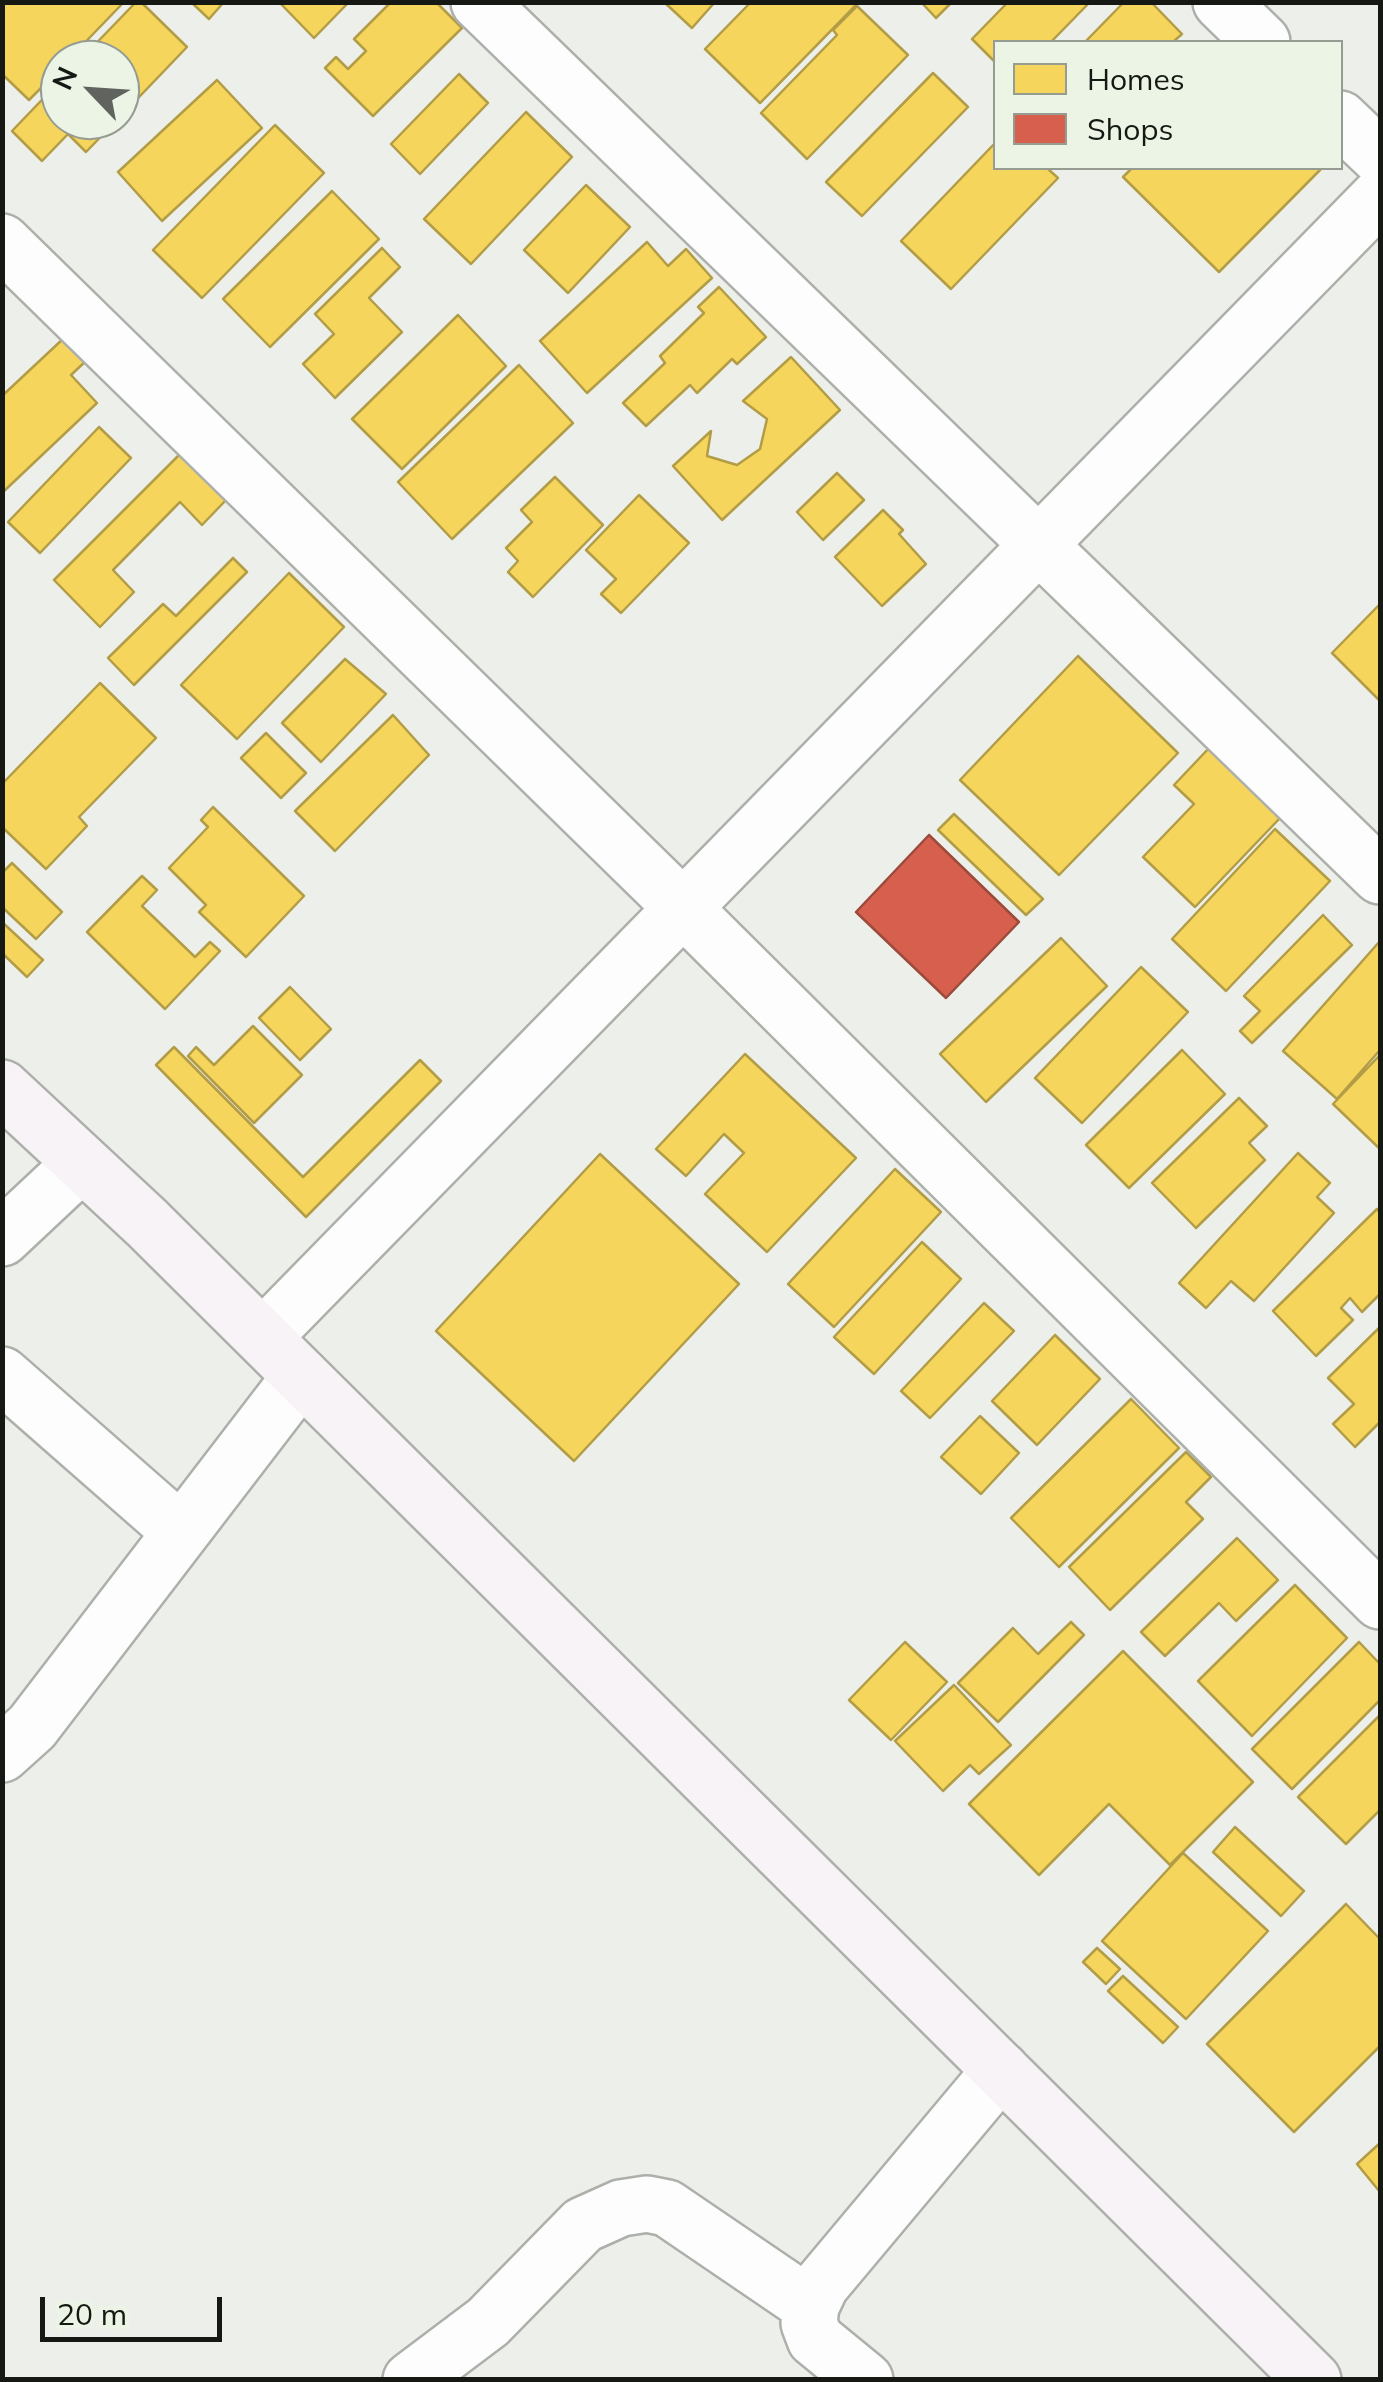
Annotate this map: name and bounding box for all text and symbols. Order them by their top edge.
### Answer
north arrow [40,40,140,140]
legend [993,40,1343,170]
text: Homes [1087,60,1185,98]
text: N [44,61,84,95]
text: Shops [1087,110,1173,148]
scale bar [45,2277,228,2339]
text: 20 m [57,2295,127,2333]

